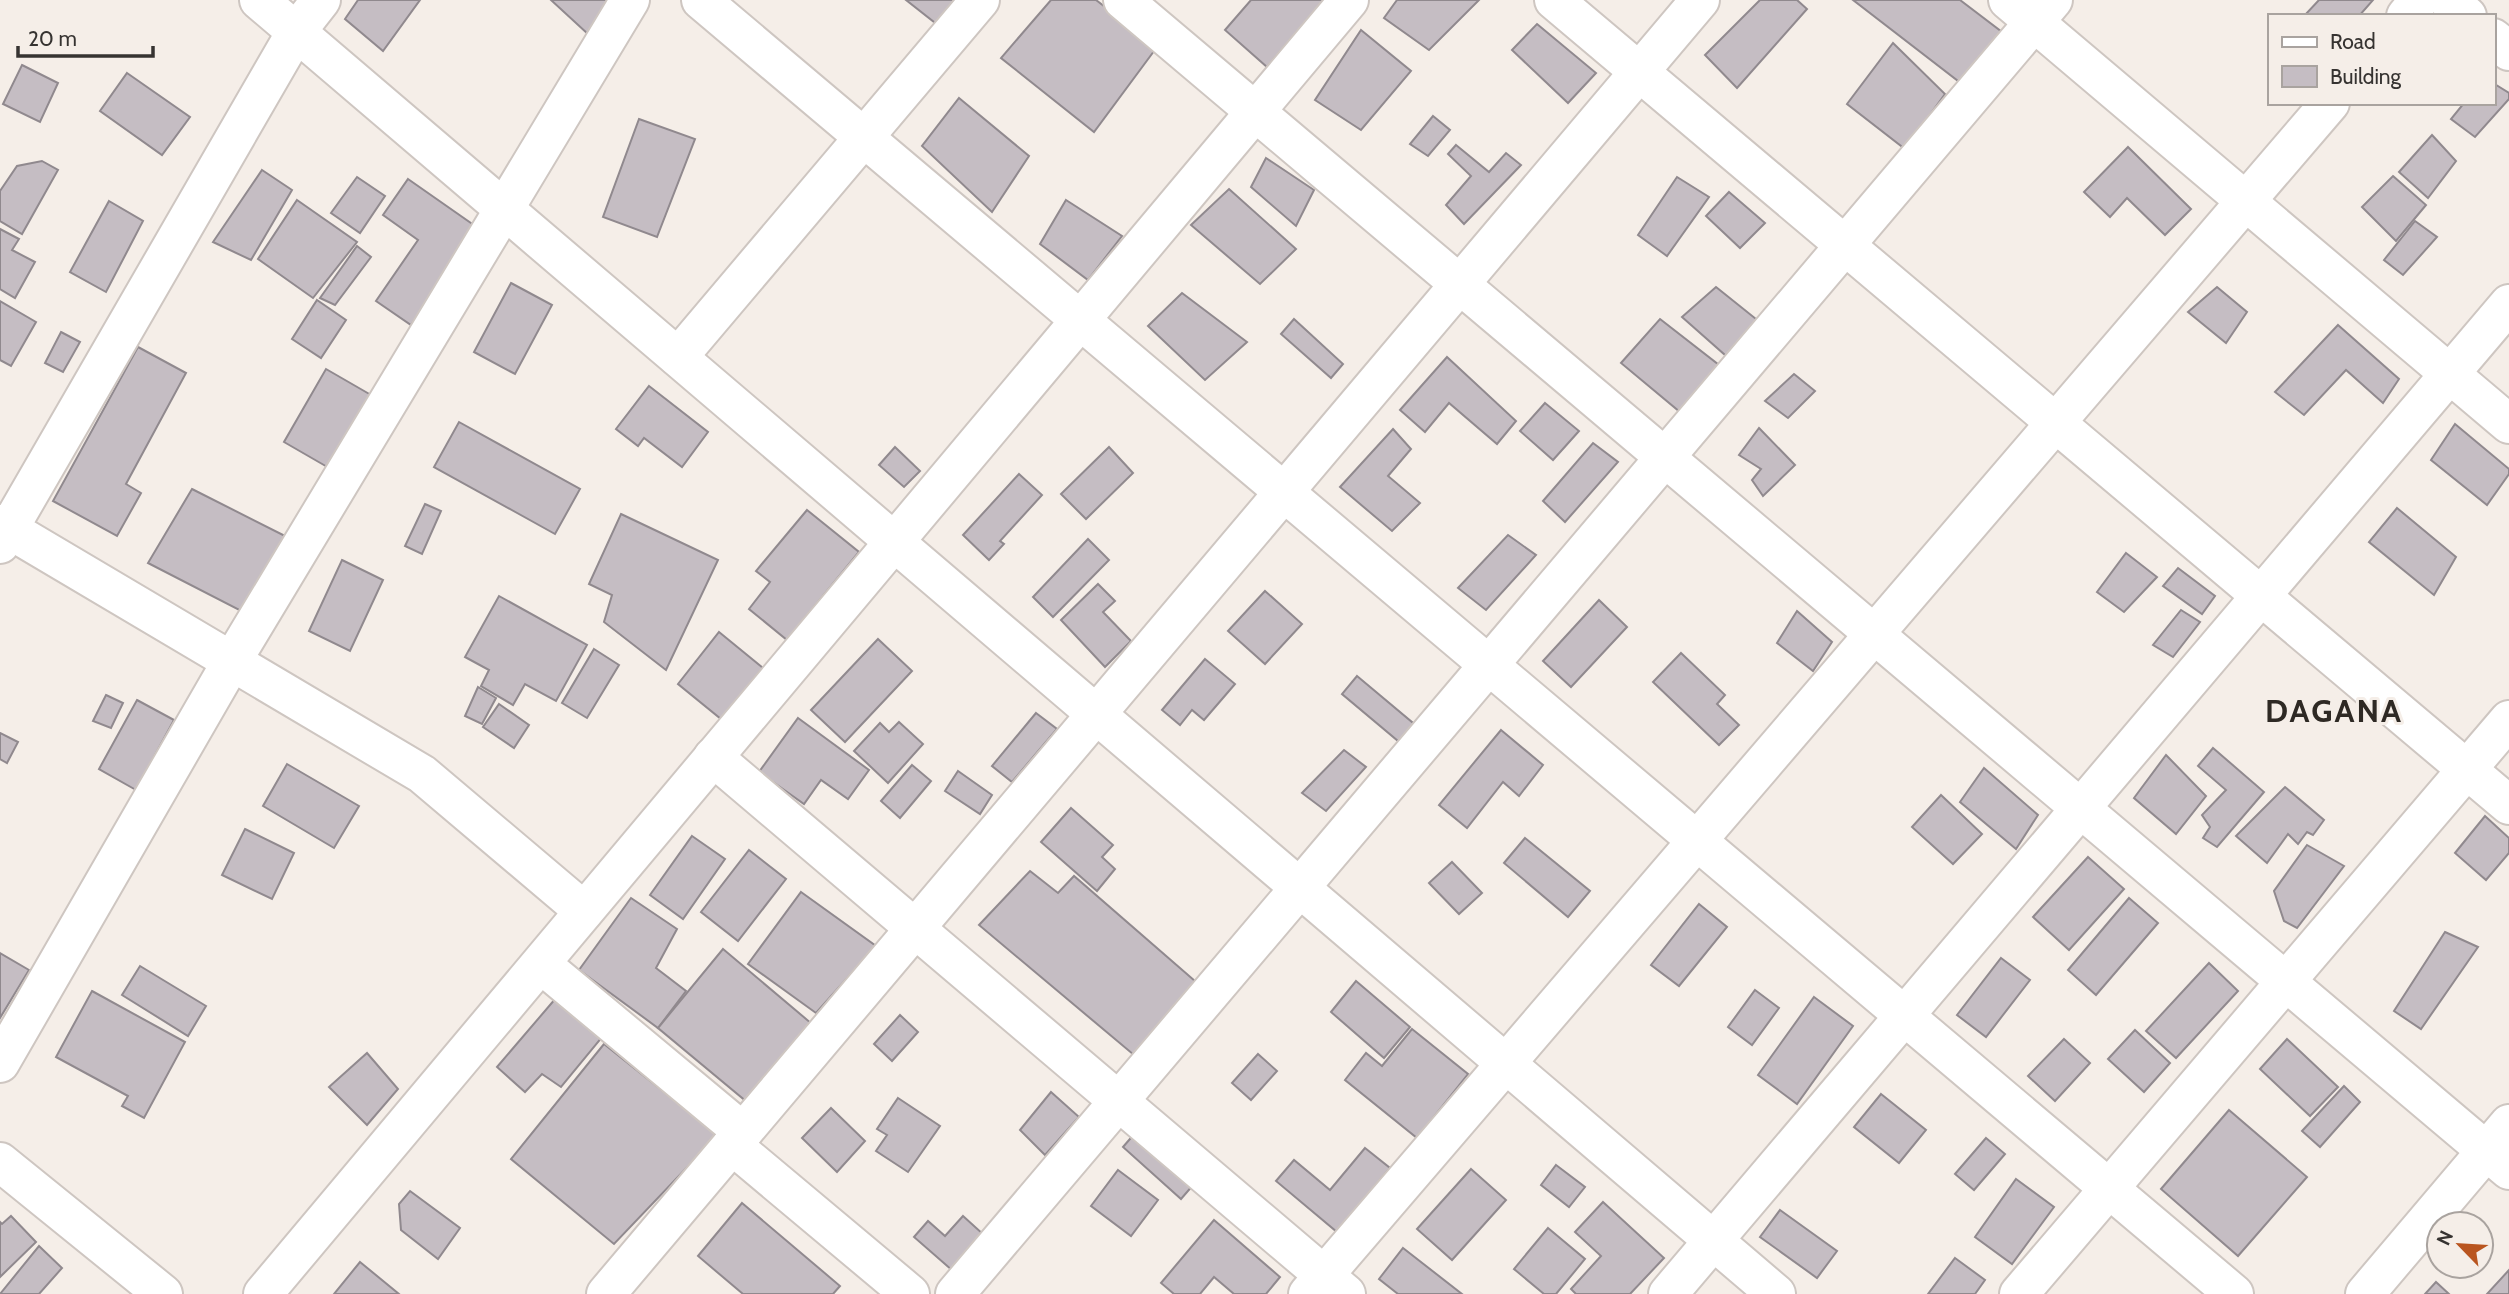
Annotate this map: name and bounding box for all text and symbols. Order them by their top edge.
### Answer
scale bar [18,14,152,58]
legend [2268,14,2495,105]
text: 20 m [28,26,77,51]
text: Road [2330,29,2376,54]
text: Building [2330,64,2402,89]
district label: DAGANA [2265,691,2403,730]
north arrow [2425,1210,2495,1280]
text: N [2432,1227,2458,1249]

